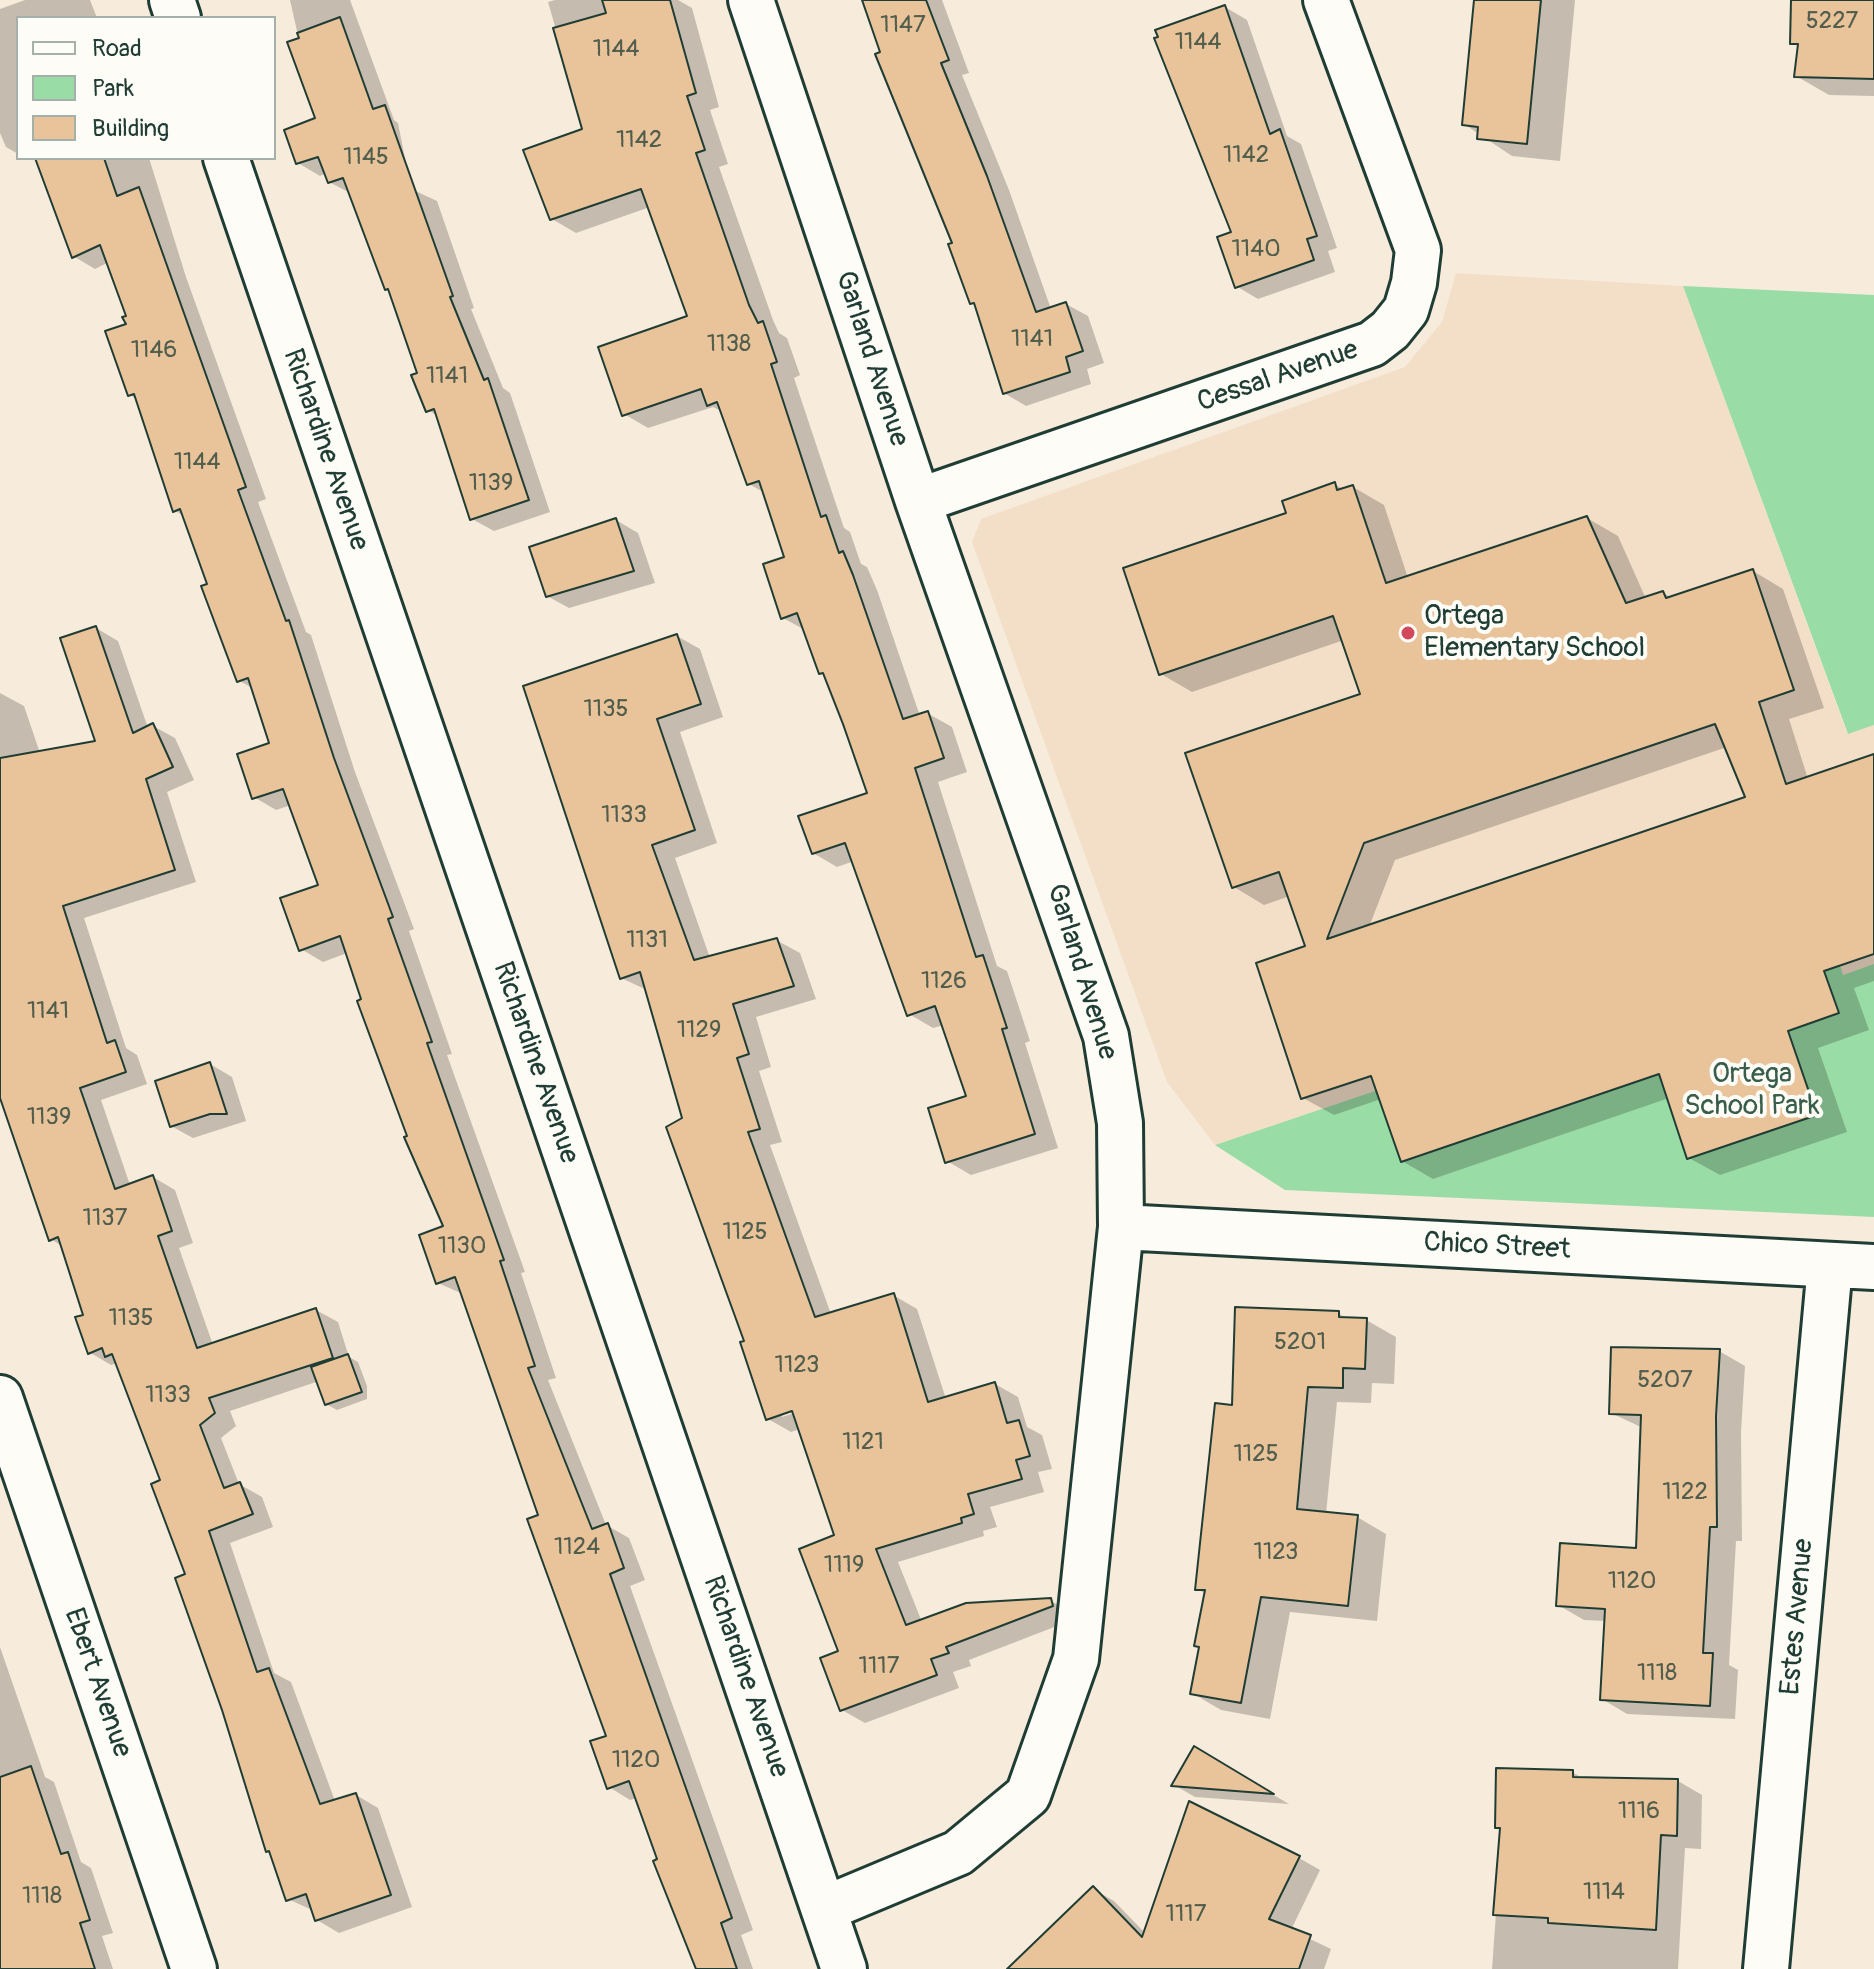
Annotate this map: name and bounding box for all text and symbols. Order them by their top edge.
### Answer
house number: 5227 [1806,8,1858,36]
house number: 1147 [880,12,926,40]
legend [16,16,276,160]
house number: 1144 [1175,29,1221,57]
text: Road [92,34,142,63]
house number: 1144 [593,36,639,64]
text: Park [92,74,134,103]
text: Building [92,114,169,143]
house number: 1142 [616,127,662,155]
house number: 1142 [1223,142,1269,170]
house number: 1145 [343,144,389,172]
house number: 1140 [1231,236,1281,264]
street label: Garland Avenue [827,267,915,451]
house number: 1141 [1011,326,1053,354]
house number: 1138 [707,331,751,359]
street label: Cessal Avenue [1193,334,1363,420]
house number: 1146 [131,337,177,365]
street label: Richardine Avenue [275,345,375,555]
house number: 1141 [426,363,468,391]
house number: 1144 [174,449,220,477]
house number: 1139 [469,470,513,498]
place label: Ortega Elementary School [1424,600,1645,666]
marker: Ortega Elementary School [1399,624,1417,642]
house number: 1135 [583,696,629,724]
house number: 1133 [601,802,647,830]
street label: Garland Avenue [1038,880,1124,1064]
house number: 1131 [626,927,668,955]
street label: Richardine Avenue [485,958,585,1168]
house number: 1126 [921,968,967,996]
house number: 1141 [27,998,69,1026]
house number: 1129 [677,1017,721,1045]
park label: Ortega School Park [1684,1058,1820,1124]
house number: 1139 [27,1104,71,1132]
house number: 1137 [83,1205,127,1233]
house number: 1125 [722,1219,768,1247]
street label: Chico Street [1423,1226,1571,1268]
house number: 1130 [438,1233,486,1261]
house number: 1135 [108,1305,154,1333]
house number: 5201 [1274,1329,1326,1357]
house number: 1123 [775,1352,819,1380]
house number: 5207 [1637,1367,1693,1395]
house number: 1133 [145,1382,191,1410]
house number: 1121 [842,1429,884,1457]
house number: 1125 [1233,1441,1279,1469]
house number: 1122 [1662,1479,1708,1507]
house number: 1124 [554,1534,600,1562]
street label: Estes Avenue [1774,1537,1822,1697]
house number: 1123 [1254,1539,1298,1567]
house number: 1119 [824,1552,864,1580]
house number: 1120 [1608,1568,1656,1596]
street label: Richardine Avenue [695,1572,795,1782]
street label: Ebert Avenue [56,1604,138,1762]
house number: 1117 [859,1653,899,1681]
house number: 1118 [1637,1660,1677,1688]
house number: 1120 [612,1747,660,1775]
house number: 1116 [1618,1798,1660,1826]
house number: 1114 [1583,1879,1625,1907]
house number: 1118 [22,1883,62,1911]
house number: 1117 [1166,1901,1206,1929]

